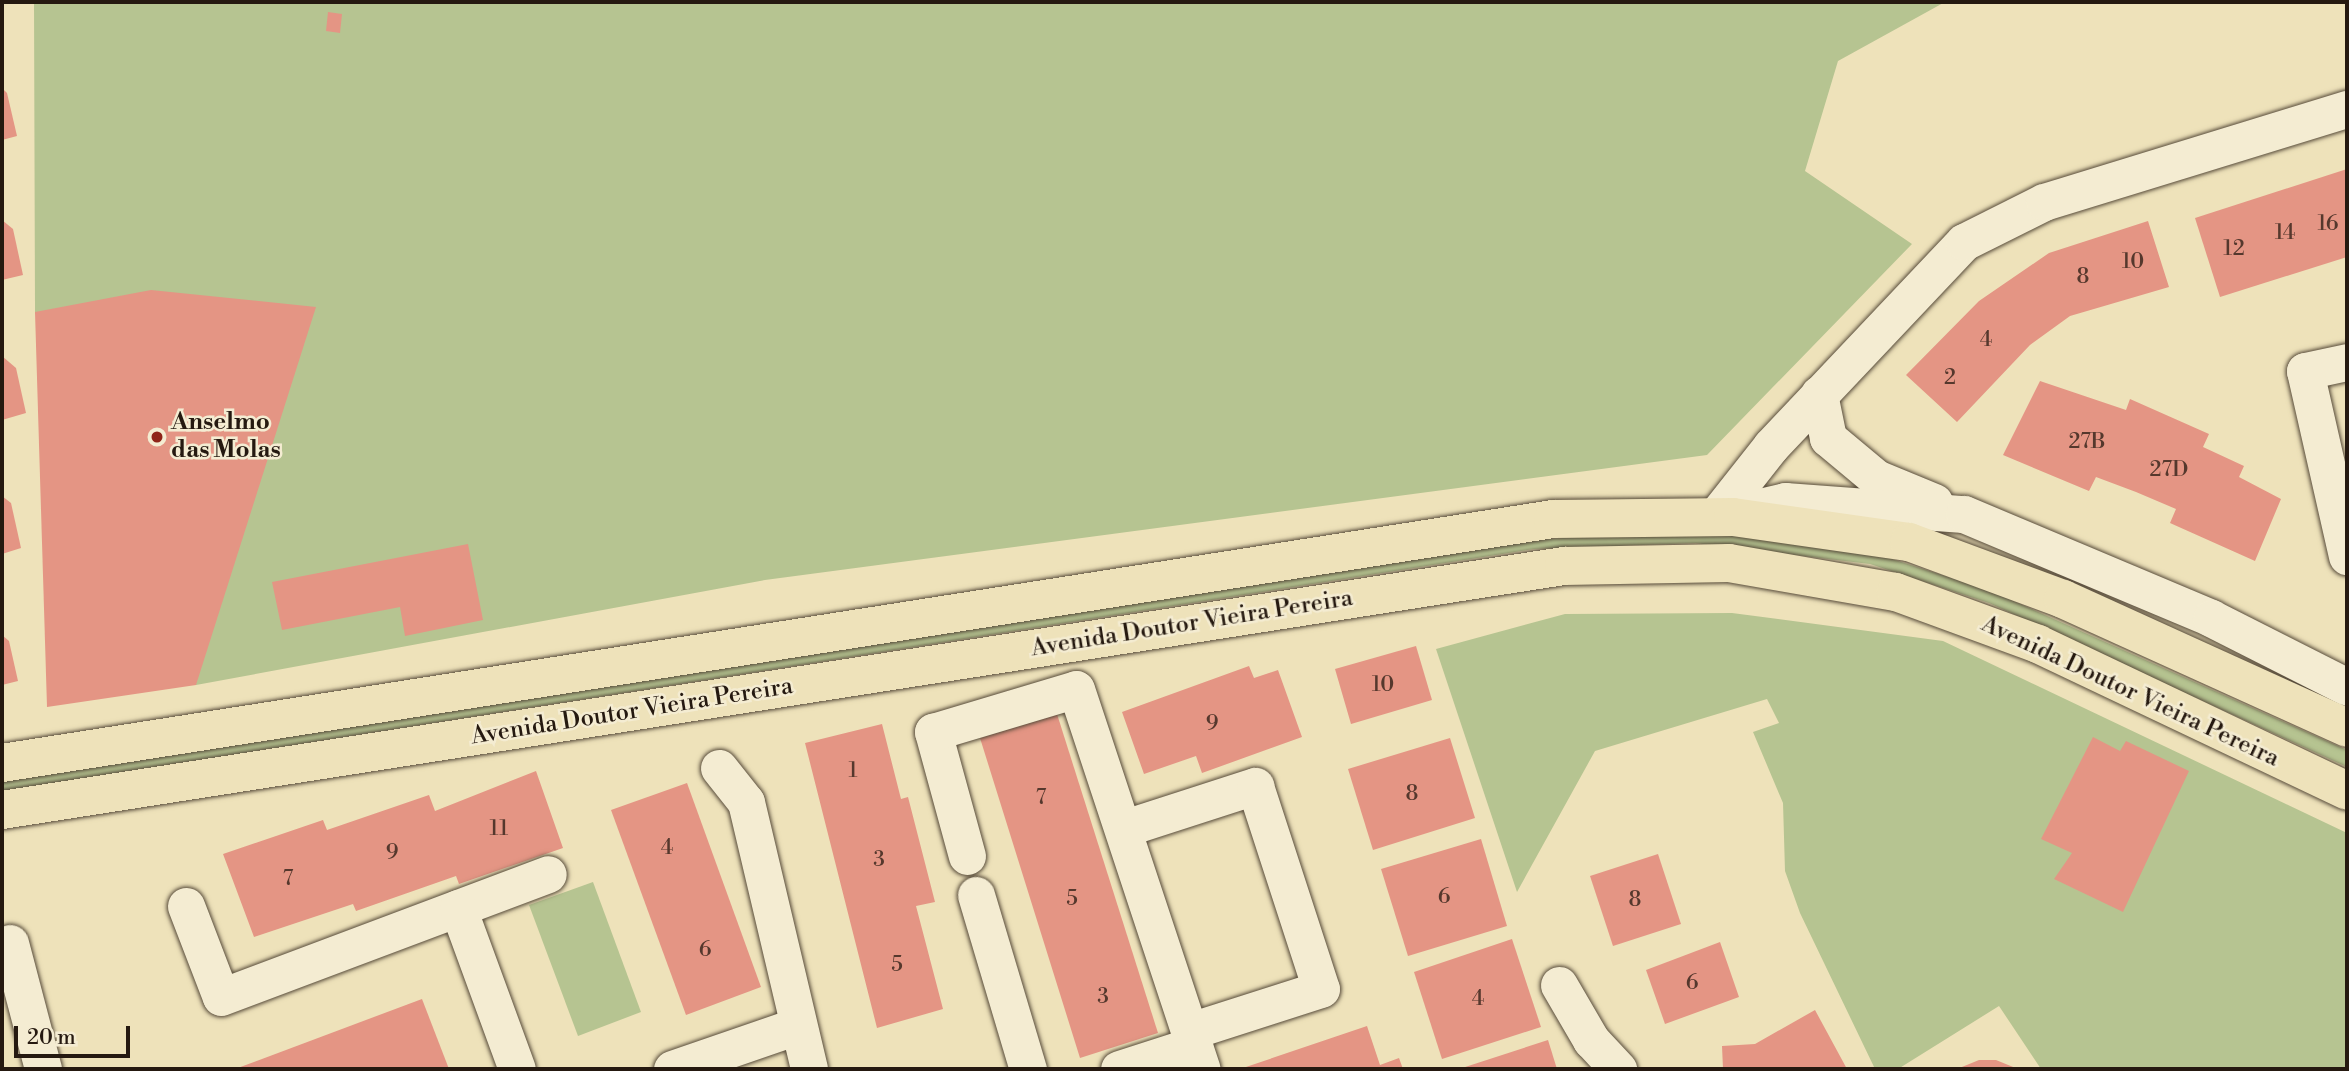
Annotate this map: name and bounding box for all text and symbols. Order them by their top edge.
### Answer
house number: 16 [2317,211,2339,237]
house number: 14 [2275,220,2295,246]
house number: 12 [2223,236,2245,262]
house number: 10 [2122,249,2144,275]
house number: 8 [2077,264,2089,290]
house number: 4 [1980,327,1992,353]
house number: 2 [1944,365,1956,391]
place label: Anselmo das Molas [171,409,281,465]
marker: Anselmo das Molas [149,429,165,445]
house number: 27B [2068,429,2106,455]
house number: 27D [2150,457,2188,483]
street label: Avenida Doutor Vieira Pereira [1029,584,1355,664]
street label: Avenida Doutor Vieira Pereira [1976,610,2284,774]
street label: Avenida Doutor Vieira Pereira [469,672,795,752]
house number: 10 [1372,672,1394,698]
house number: 9 [1206,711,1218,737]
house number: 1 [848,758,858,784]
house number: 8 [1406,781,1418,807]
house number: 7 [1036,785,1046,811]
house number: 11 [490,816,508,842]
house number: 4 [661,835,673,861]
house number: 9 [386,840,398,866]
house number: 3 [873,847,885,873]
house number: 7 [283,866,293,892]
house number: 6 [1438,884,1450,910]
house number: 5 [1066,886,1078,912]
house number: 8 [1629,887,1641,913]
house number: 6 [699,937,711,963]
house number: 5 [891,952,903,978]
house number: 6 [1686,970,1698,996]
house number: 3 [1097,984,1109,1010]
house number: 4 [1472,986,1484,1012]
scale bar [18,1012,133,1056]
text: 20 m [27,1025,76,1051]

